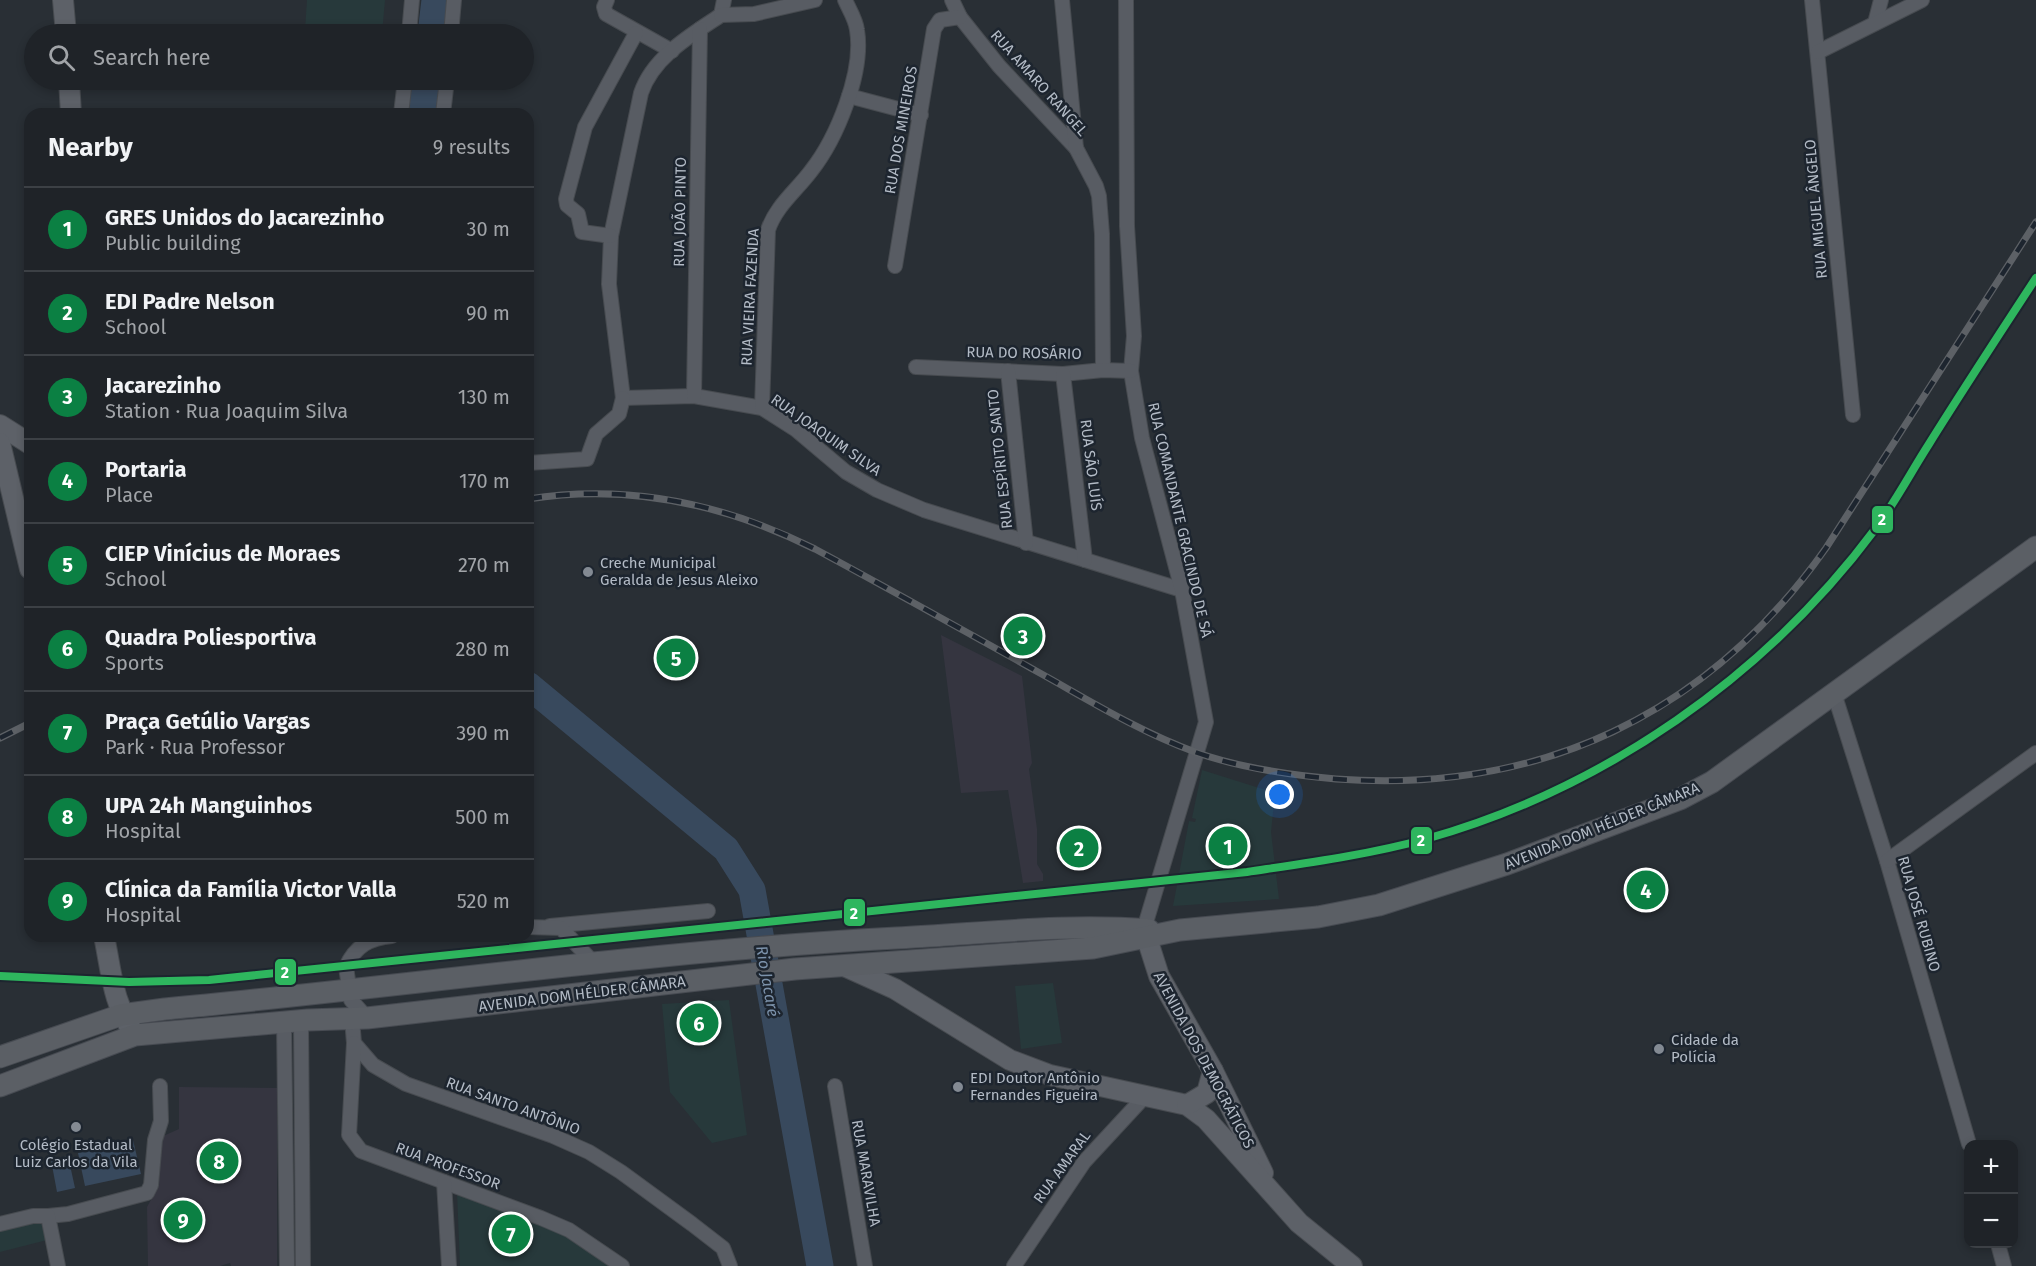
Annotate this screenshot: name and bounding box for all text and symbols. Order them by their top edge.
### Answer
search box [24,24,534,90]
street label: RUA AMARO RANGEL [987,26,1092,140]
icon: search [45,41,78,74]
text: Search here [93,44,211,71]
street label: RUA DOS MINEIROS [881,65,921,195]
text: Nearby [48,132,133,163]
text: 9 results [433,135,510,159]
street label: RUA MIGUEL ÂNGELO [1801,139,1831,279]
street label: RUA JOÃO PINTO [670,157,690,267]
text: GRES Unidos do Jacarezinho [105,204,384,231]
text: 1 [63,217,72,241]
text: 30 m [466,217,510,241]
street label: RUA VIEIRA FAZENDA [737,227,763,366]
text: Public building [105,231,241,255]
text: EDI Padre Nelson [105,288,275,315]
text: 2 [62,301,73,325]
text: 90 m [466,301,510,325]
text: School [105,315,166,339]
street label: RUA DO ROSÁRIO [966,343,1082,363]
text: Jacarezinho [105,372,221,399]
text: 3 [62,385,73,409]
text: 130 m [458,385,510,409]
street label: RUA ESPÍRITO SANTO [984,388,1016,530]
street label: RUA JOAQUIM SILVA [767,390,885,480]
text: Station · Rua Joaquim Silva [105,399,348,423]
street label: RUA COMANDANTE GRACINDO DE SÁ [1144,401,1216,640]
street label: RUA SÃO LUÍS [1076,418,1106,512]
text: Portaria [105,456,187,483]
text: 4 [62,469,73,493]
text: 170 m [459,469,510,493]
text: Place [105,483,153,507]
line badge: 2 [1871,505,1894,534]
text: 2 [1878,510,1886,529]
text: CIEP Vinícius de Moraes [105,540,340,567]
text: 5 [62,553,73,577]
text: 270 m [458,553,510,577]
place label: Creche Municipal Geralda de Jesus Aleixo [600,554,758,589]
marker: Creche Municipal Geralda de Jesus Aleixo [581,565,595,579]
text: School [105,567,166,591]
pin: 3 [1004,614,1042,658]
text: Quadra Poliesportiva [105,624,317,651]
pin: 5 [656,636,696,680]
text: 6 [62,637,73,661]
text: 280 m [455,637,510,661]
text: Sports [105,651,164,675]
text: Praça Getúlio Vargas [105,708,310,735]
text: 7 [63,721,72,745]
text: 390 m [456,721,510,745]
text: Park · Rua Professor [105,735,285,759]
street label: AVENIDA DOM HÉLDER CÂMARA [1502,778,1702,873]
your location [1265,780,1294,809]
text: UPA 24h Manguinhos [105,792,312,819]
text: 8 [62,805,73,829]
text: 500 m [455,805,510,829]
text: Hospital [105,819,181,843]
pin: 1 [1208,824,1248,868]
pin: 2 [1060,826,1098,870]
line badge: 2 [1410,826,1433,855]
text: 2 [1417,831,1425,850]
street label: RUA JOSÉ RUBINO [1894,854,1944,974]
pin: 4 [1626,868,1666,912]
text: Clínica da Família Victor Valla [105,876,397,903]
text: 9 [62,889,73,913]
text: 520 m [457,889,510,913]
line badge: 2 [843,898,866,927]
text: Hospital [105,903,181,927]
text: 2 [850,904,858,923]
water label: Rio Jacaré [752,944,783,1018]
line badge: 2 [274,958,297,986]
text: 2 [281,963,289,982]
street label: AVENIDA DOS DEMOCRÁTICOS [1150,969,1258,1151]
street label: AVENIDA DOM HÉLDER CÂMARA [477,972,687,1016]
pin: 6 [680,1000,718,1046]
place label: Cidade da Polícia [1671,1031,1739,1066]
marker: Cidade da Polícia [1652,1042,1666,1056]
place label: EDI Doutor Antônio Fernandes Figueira [970,1069,1100,1104]
street label: RUA SANTO ANTÔNIO [444,1073,582,1139]
marker: EDI Doutor Antônio Fernandes Figueira [951,1080,965,1094]
street label: RUA MARAVILHA [848,1118,884,1228]
marker: Colégio Estadual Luiz Carlos da Vila [69,1120,83,1134]
street label: RUA AMARAL [1030,1127,1095,1207]
place label: Colégio Estadual Luiz Carlos da Vila [14,1136,138,1171]
pin: 8 [200,1138,238,1184]
street label: RUA PROFESSOR [393,1139,503,1193]
map controls [1964,1140,2018,1248]
button: + [1964,1140,2018,1194]
button: − [1964,1194,2018,1248]
pin: 9 [164,1198,202,1242]
pin: 7 [492,1212,530,1256]

